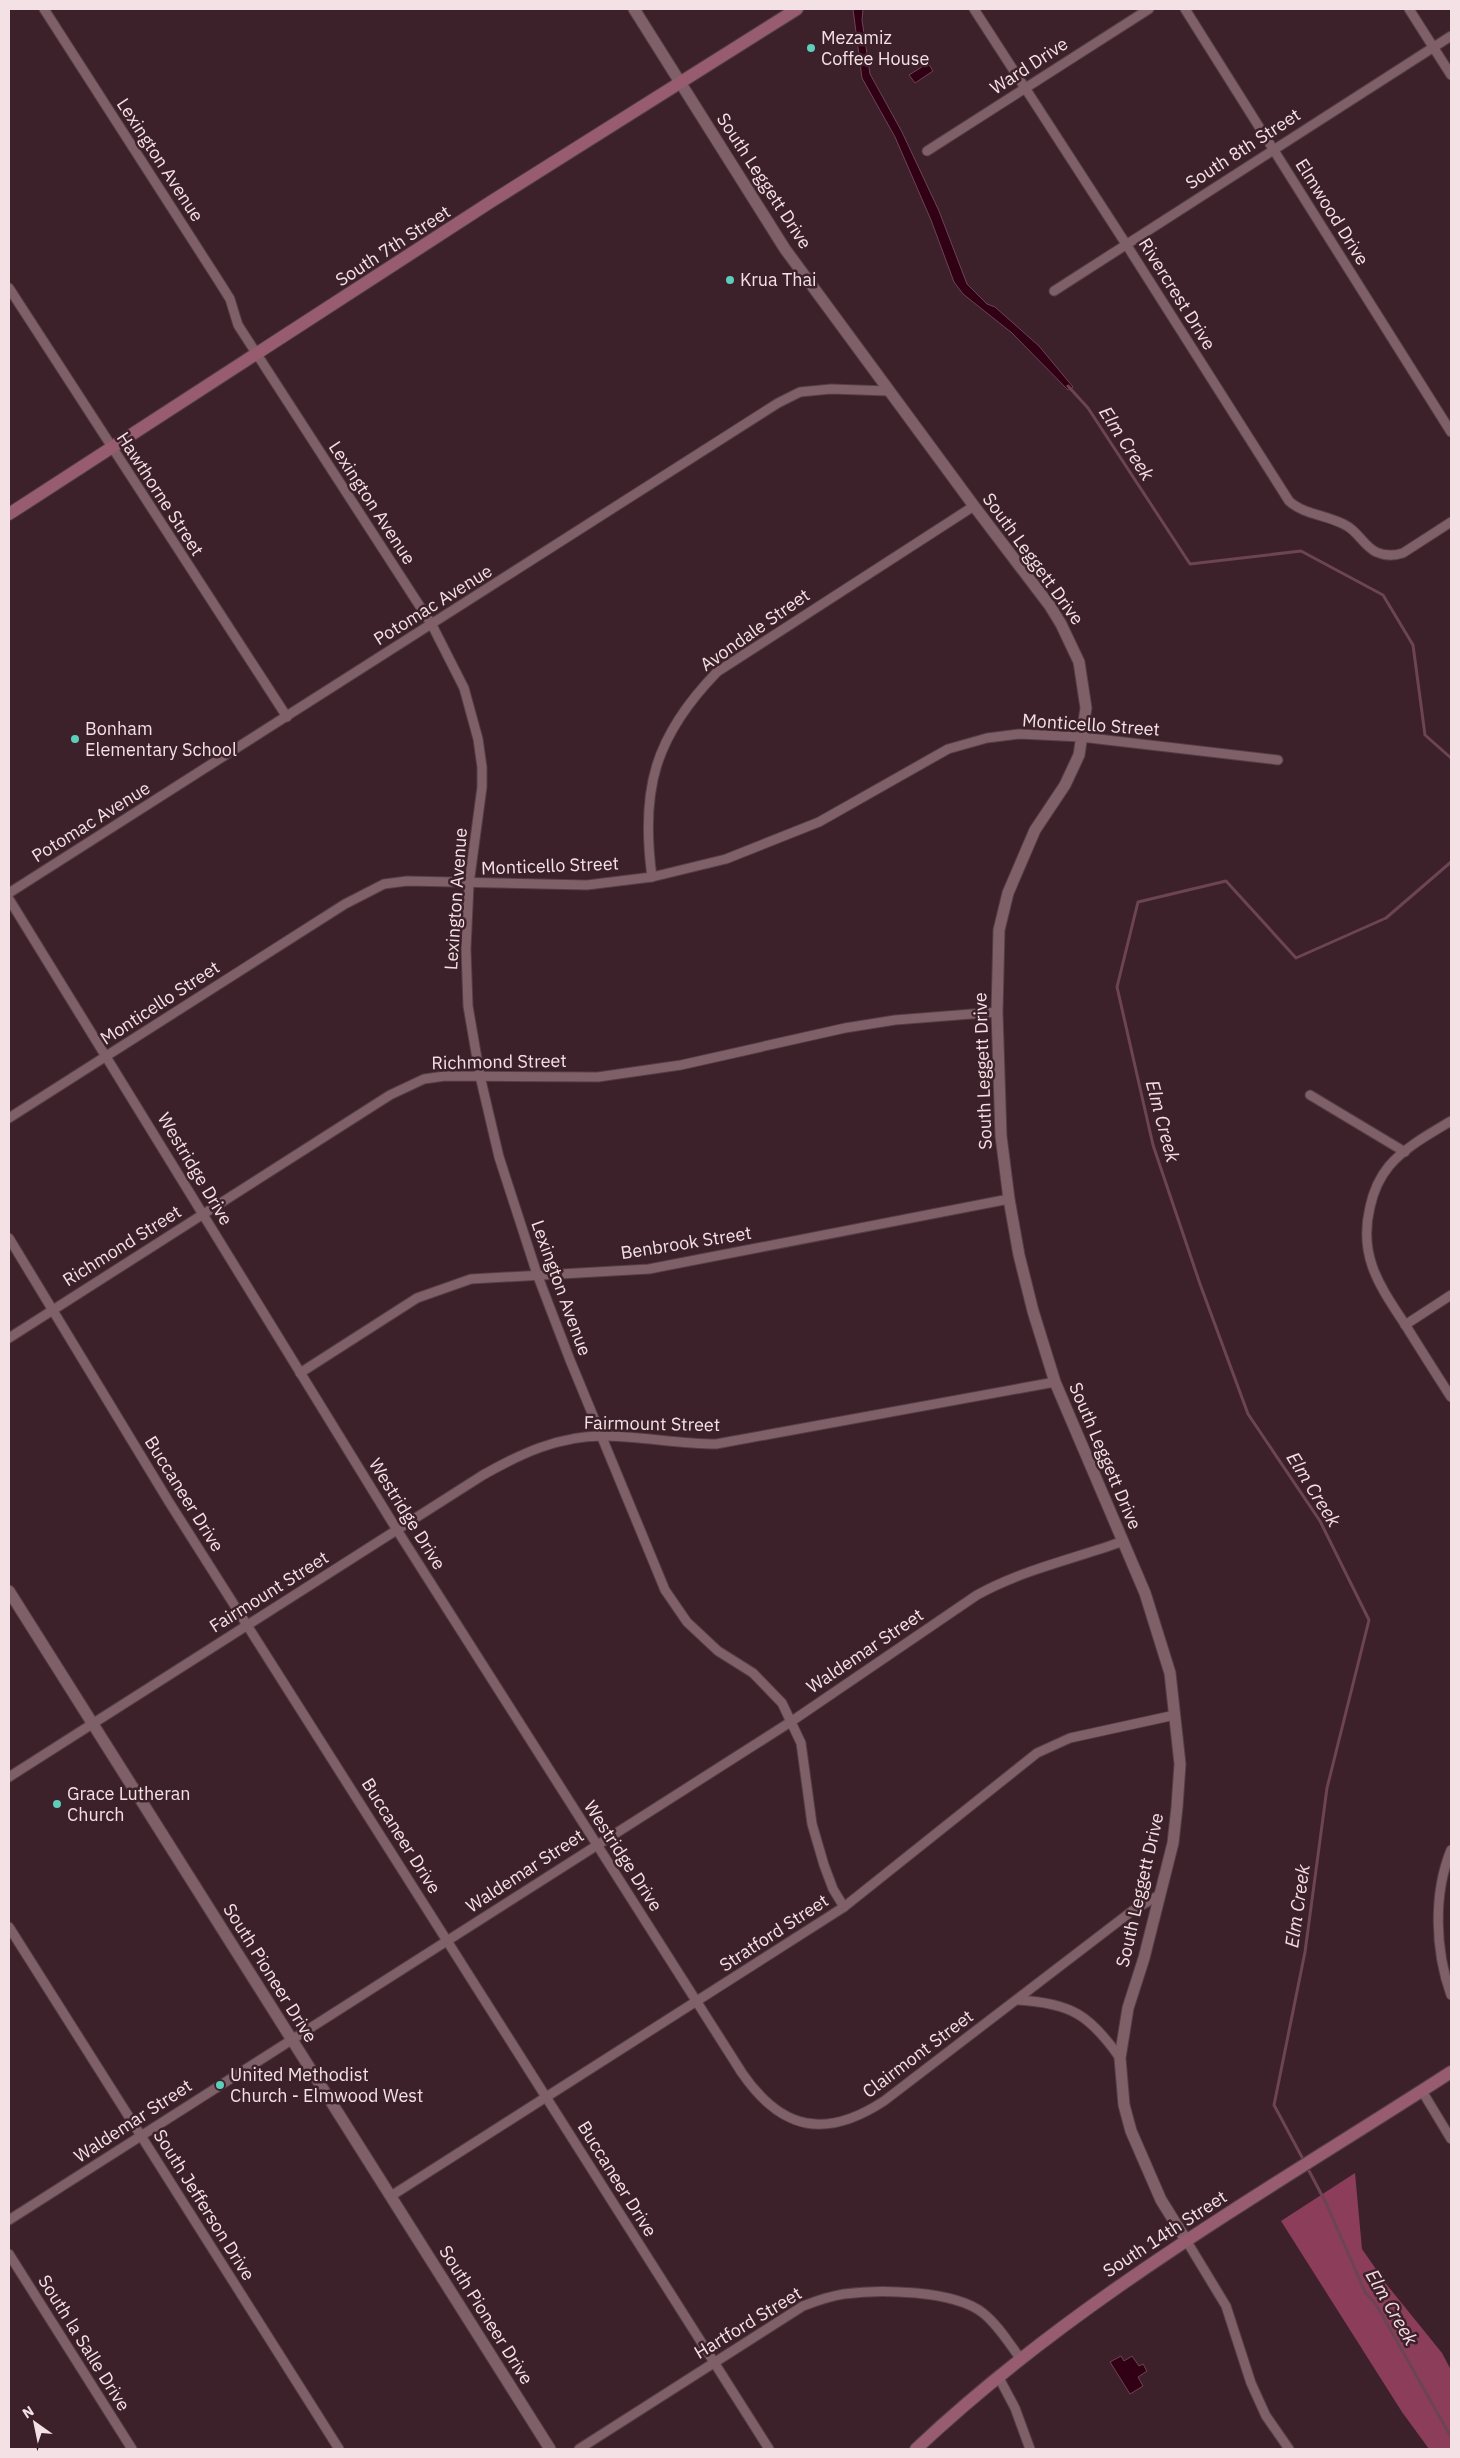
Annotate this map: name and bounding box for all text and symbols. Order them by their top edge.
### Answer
place label: Mezamiz Coffee House [821,26,930,70]
street label: Ward Drive [985,32,1072,99]
marker: Mezamiz Coffee House [805,42,817,54]
street label: Lexington Avenue [112,94,209,226]
street label: South 8th Street [1181,103,1305,194]
street label: South Leggett Drive [712,108,817,253]
street label: Elmwood Drive [1291,154,1374,269]
street label: South 7th Street [331,200,455,291]
street label: Rivercrest Drive [1134,234,1221,354]
place label: Krua Thai [740,268,817,291]
marker: Krua Thai [724,274,736,286]
water label: Elm Creek [1094,401,1161,486]
street label: Hawthorne Street [112,427,209,560]
street label: Lexington Avenue [324,437,421,569]
street label: South Leggett Drive [978,488,1089,629]
street label: Potomac Avenue [369,559,496,650]
street label: Avondale Street [695,583,814,676]
street label: Monticello Street [1021,708,1161,741]
place label: Bonham Elementary School [85,717,237,761]
marker: Bonham Elementary School [69,733,81,745]
street label: Potomac Avenue [27,776,154,867]
street label: Lexington Avenue [439,827,472,971]
street label: Monticello Street [481,852,619,879]
street label: Monticello Street [96,955,224,1050]
street label: South Leggett Drive [968,992,997,1150]
street label: Richmond Street [431,1049,567,1074]
water label: Elm Creek [1141,1077,1186,1166]
street label: Westridge Drive [153,1108,238,1229]
street label: Richmond Street [58,1200,185,1291]
street label: Lexington Avenue [526,1217,597,1359]
street label: Benbrook Street [619,1221,753,1264]
street label: South Leggett Drive [1064,1379,1147,1533]
street label: Fairmount Street [584,1411,720,1436]
street label: Buccaneer Drive [140,1432,229,1556]
water label: Elm Creek [1282,1447,1347,1532]
street label: Westridge Drive [364,1454,451,1574]
street label: Fairmount Street [205,1546,333,1637]
street label: Waldemar Street [802,1603,928,1698]
street label: Buccaneer Drive [357,1774,446,1898]
place label: Grace Lutheran Church [67,1782,191,1826]
street label: Westridge Drive [579,1796,668,1916]
marker: Grace Lutheran Church [51,1798,63,1810]
street label: South Leggett Drive [1111,1810,1168,1969]
street label: Waldemar Street [461,1824,588,1917]
water label: Elm Creek [1279,1862,1315,1949]
street label: Stratford Street [715,1889,833,1976]
street label: South Pioneer Drive [218,1899,323,2047]
street label: Clairmont Street [858,2004,978,2103]
place label: United Methodist Church - Elmwood West [230,2063,423,2107]
street label: Waldemar Street [69,2074,196,2167]
marker: United Methodist Church - Elmwood West [214,2079,226,2091]
street label: Buccaneer Drive [573,2117,662,2241]
street label: South Jefferson Drive [149,2125,260,2285]
street label: South 14th Street [1098,2185,1231,2282]
street label: South Pioneer Drive [434,2241,539,2389]
water label: Elm Creek [1361,2265,1424,2350]
street label: South la Salle Drive [33,2270,136,2415]
street label: Hartford Street [690,2281,806,2364]
north arrow [10,2398,60,2448]
text: N [19,2402,37,2422]

